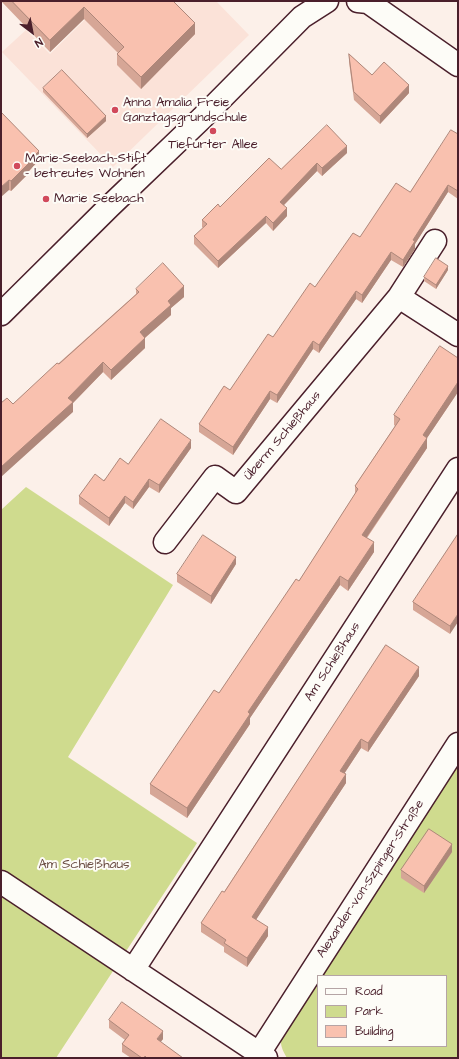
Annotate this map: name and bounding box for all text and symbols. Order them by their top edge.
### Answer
north arrow [12,12,52,52]
text: N [32,34,46,51]
place label: Anna Amalia Freie Ganztagsgrundschule [123,95,247,126]
marker: Anna Amalia Freie Ganztagsgrundschule [110,105,120,115]
marker: Tiefurter Allee [208,126,218,136]
place label: Tiefurter Allee [168,137,258,153]
place label: Marie-Seebach-Stift - betreutes Wohnen [25,151,146,182]
marker: Marie-Seebach-Stift - betreutes Wohnen [12,161,22,171]
place label: Marie Seebach [54,191,144,207]
marker: Marie Seebach [41,194,51,204]
street label: Überm Schießhaus [241,388,325,484]
street label: Am Schießhaus [302,620,364,704]
street label: Alexander-von-Szpinger-Straße [314,797,428,961]
park label: Am Schießhaus [38,857,130,873]
legend [317,975,447,1047]
text: Road [355,983,383,1000]
text: Park [355,1003,383,1020]
text: Building [355,1023,393,1040]

